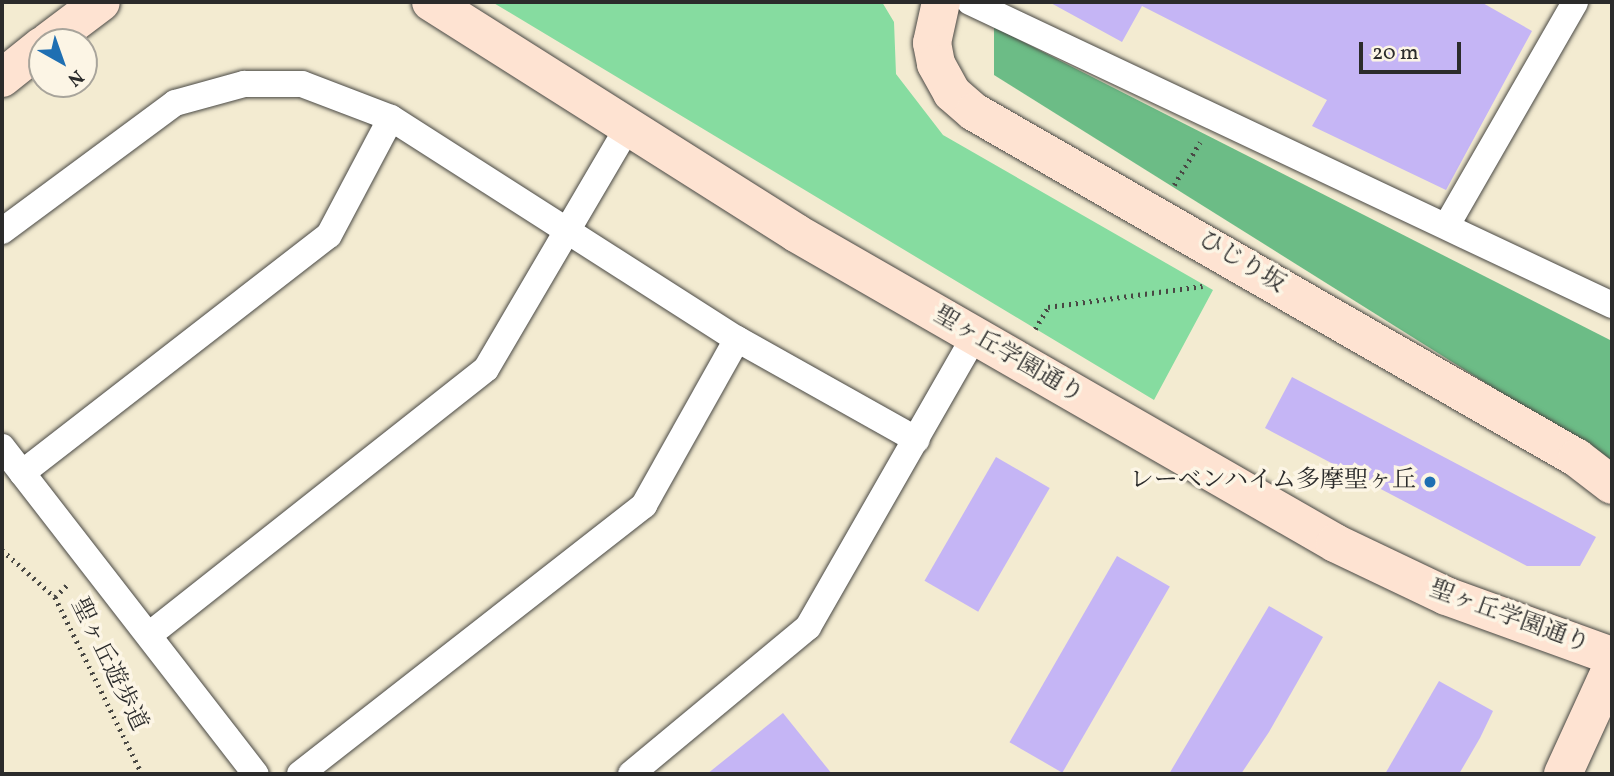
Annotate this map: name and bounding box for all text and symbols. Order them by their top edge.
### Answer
north arrow [28,28,98,98]
scale bar [1362,28,1464,72]
text: 20 m [1372,39,1418,68]
text: N [62,63,89,92]
street label: ひじり坂 [1192,226,1290,300]
street label: 聖ヶ丘学園通り [928,302,1088,410]
place label: レーベンハイム多摩聖ヶ丘 [1128,468,1416,496]
marker: レーベンハイム多摩聖ヶ丘 [1422,474,1438,490]
street label: 聖ヶ丘学園通り [1425,576,1593,660]
street label: 聖ヶ丘遊歩道 [63,594,153,736]

